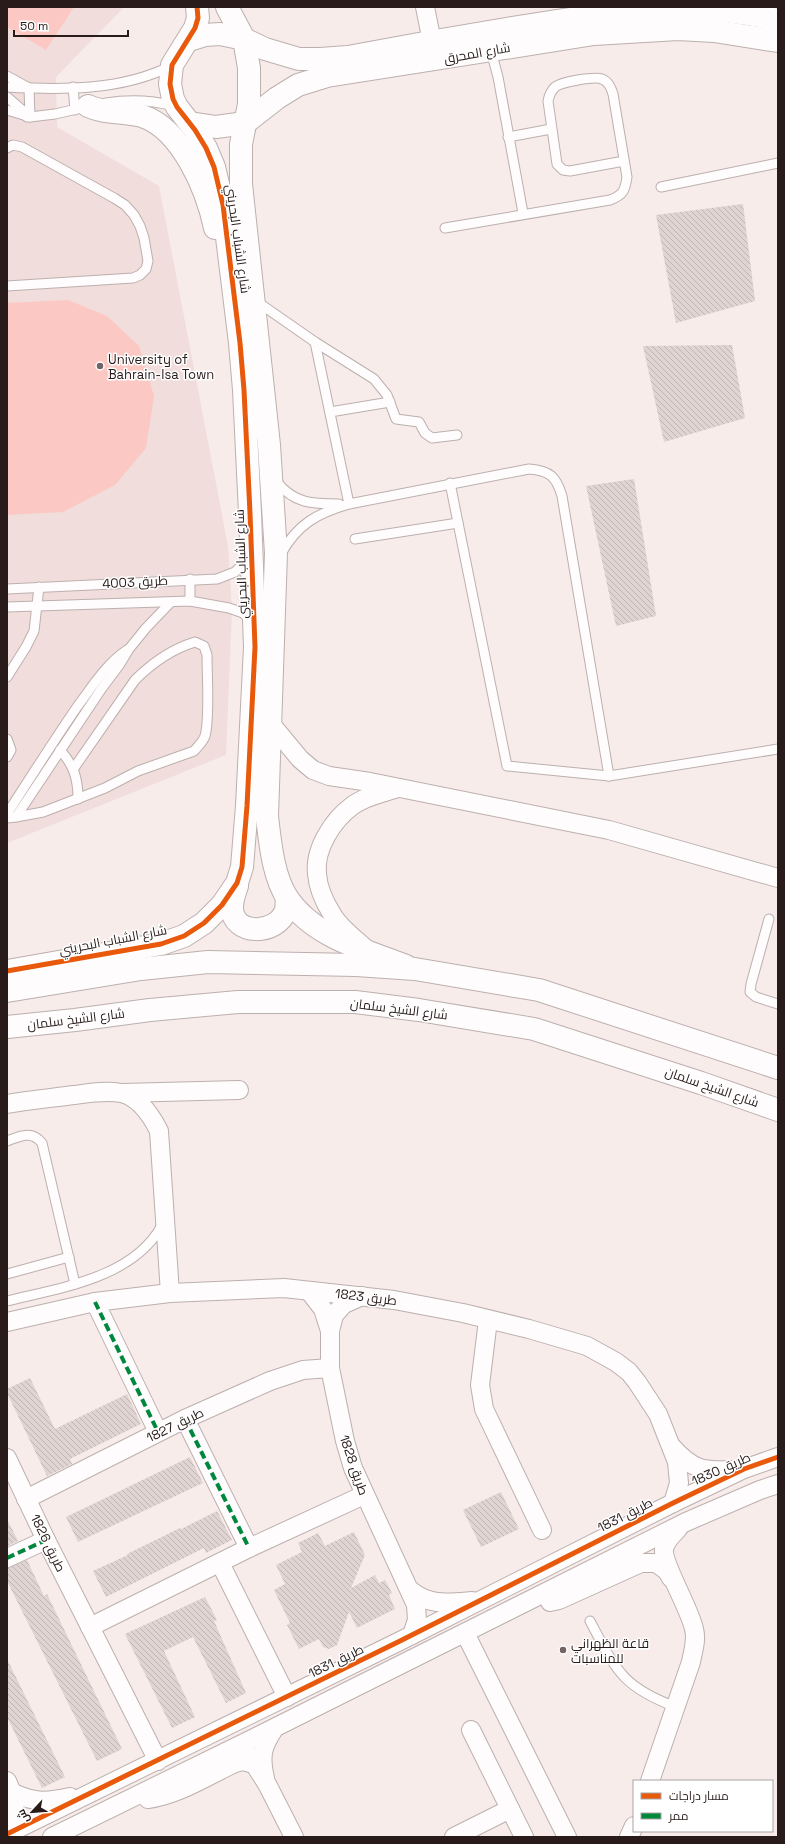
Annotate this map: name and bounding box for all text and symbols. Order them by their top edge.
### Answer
scale bar [14,12,128,38]
text: 50 m [20,18,48,34]
street label: شارع المحرق [442,39,512,67]
street label: شارع الشباب البحريني [220,184,254,295]
place label: University of Bahrain-Isa Town [108,351,214,383]
marker: University of Bahrain-Isa Town [95,361,105,371]
street label: شارع الشباب البحريني [231,509,253,619]
street label: طريق 4003 [102,572,168,592]
street label: شارع الشباب البحريني [58,921,169,961]
street label: شارع الشيخ سلمان [349,995,449,1023]
street label: شارع الشيخ سلمان [26,1005,126,1033]
street label: شارع الشيخ سلمان [663,1063,761,1111]
street label: طريق 1823 [334,1285,398,1309]
street label: طريق 1827 [144,1404,206,1446]
street label: طريق 1828 [336,1433,372,1497]
street label: طريق 1830 [689,1448,753,1490]
street label: طريق 1831 [595,1494,655,1536]
street label: طريق 1826 [27,1511,69,1575]
place label: قاعة الظهراني للمناسبات [571,1635,649,1667]
street label: طريق 1831 [305,1640,367,1682]
marker: قاعة الظهراني للمناسبات [558,1645,568,1655]
legend [633,1780,773,1832]
text: مسار دراجات [669,1788,729,1804]
north arrow [12,1792,52,1832]
text: ش [14,1807,32,1826]
text: ممر [668,1808,688,1824]

